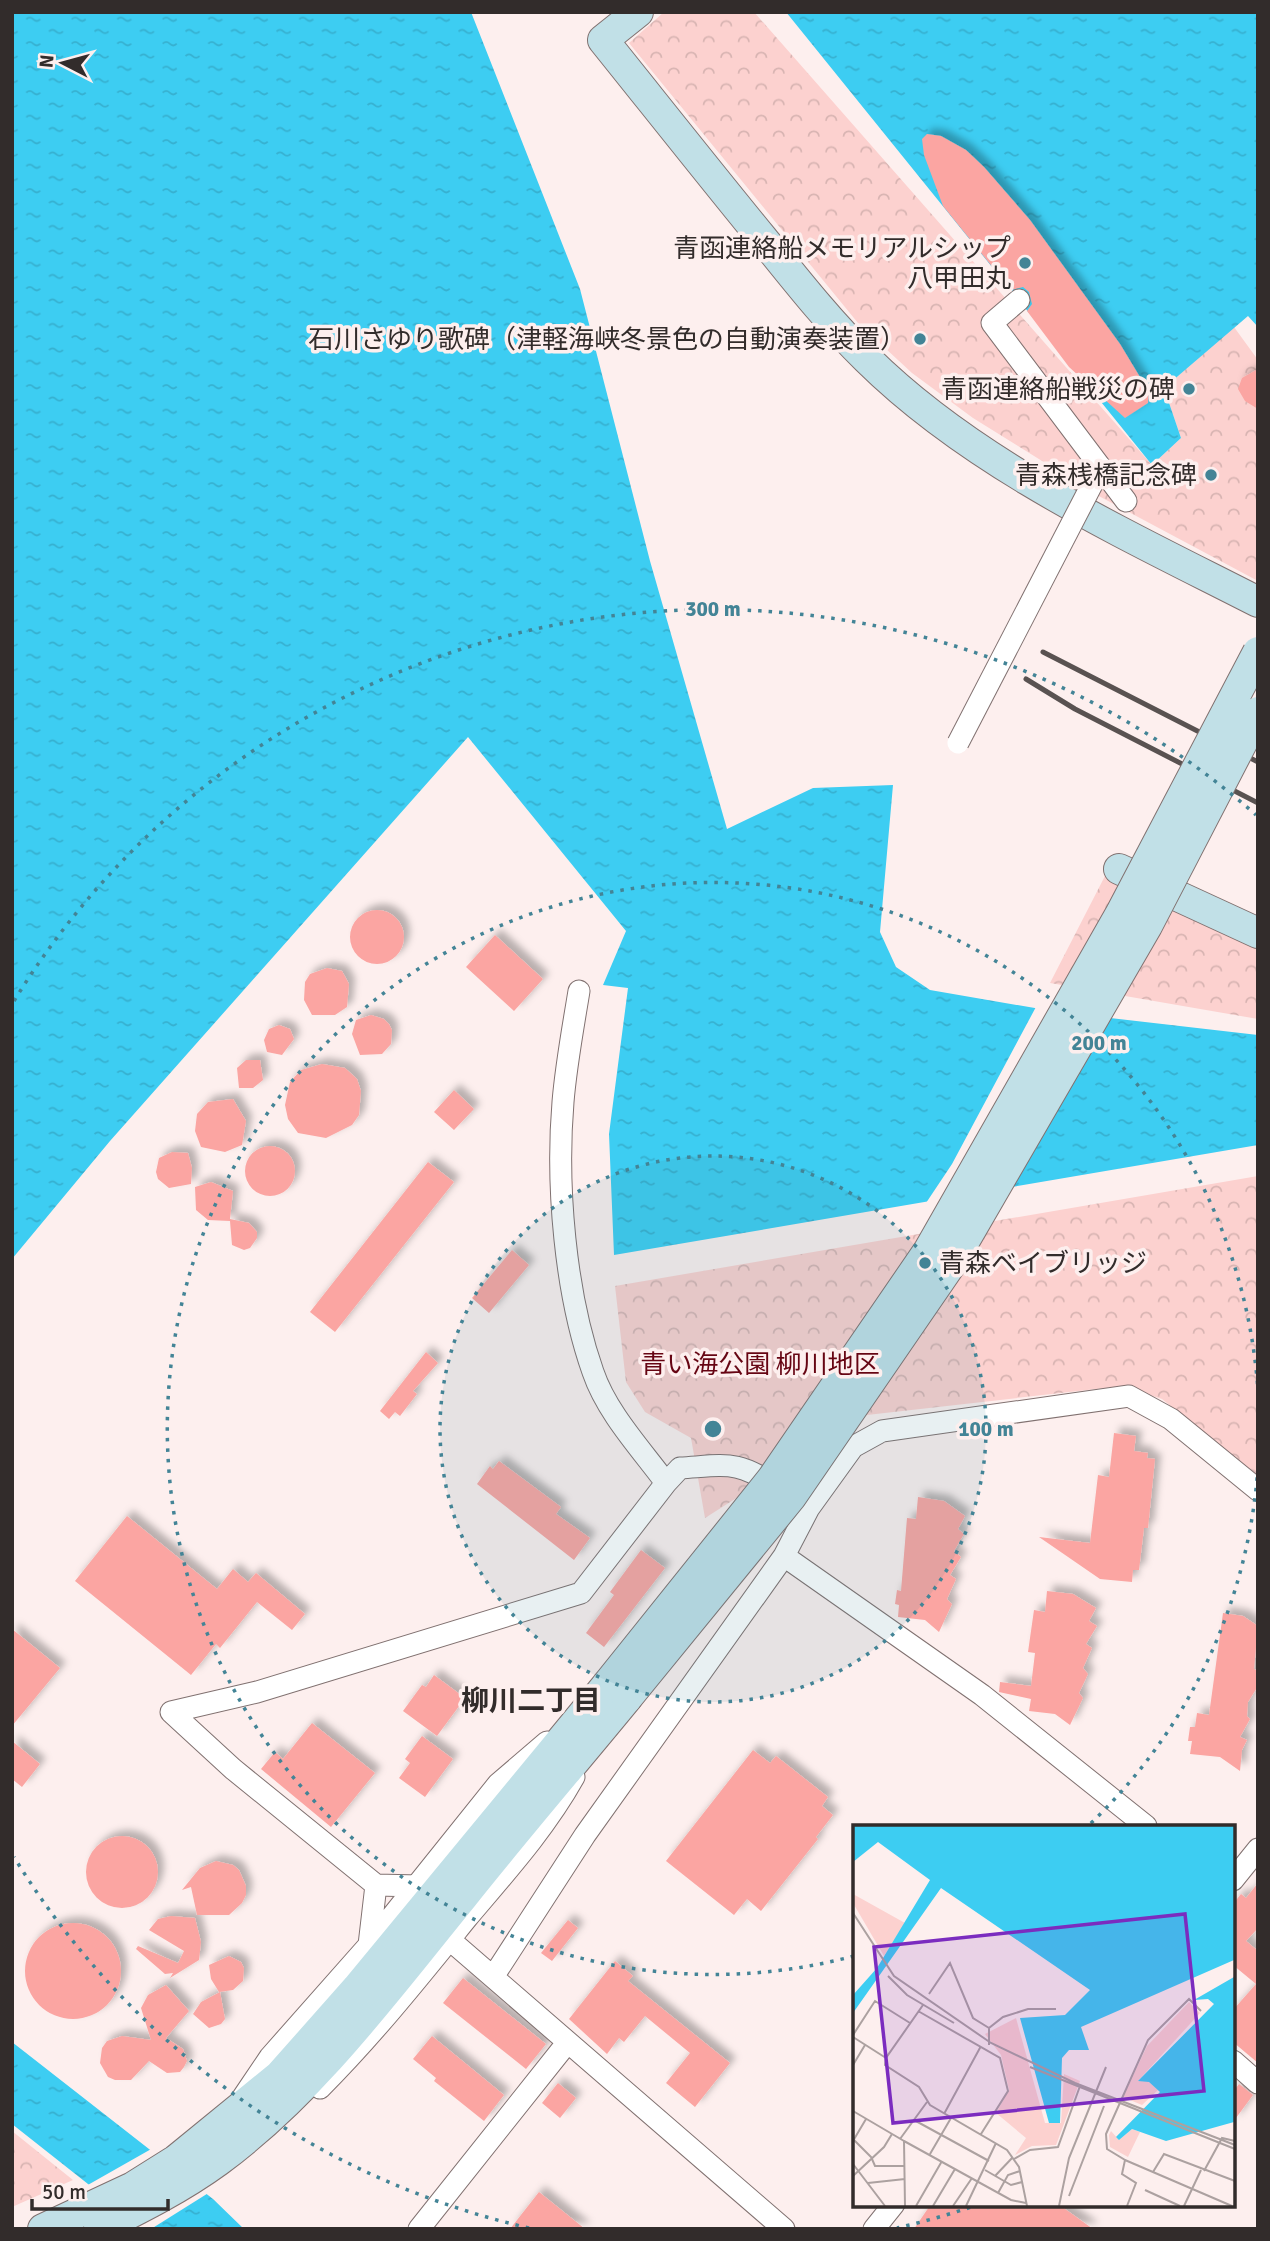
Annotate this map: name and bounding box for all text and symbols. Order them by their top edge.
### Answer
north arrow [28,28,98,98]
text: N [34,54,60,69]
place label: 青函連絡船メモリアルシップ 八甲田丸 [673,233,1011,295]
marker: 青函連絡船メモリアルシップ 八甲田丸 [1017,255,1033,271]
place label: 石川さゆり歌碑（津軽海峡冬景色の自動演奏装置） [308,324,906,356]
marker: 石川さゆり歌碑（津軽海峡冬景色の自動演奏装置） [912,331,928,347]
place label: 青函連絡船戦災の碑 [941,374,1175,406]
marker: 青函連絡船戦災の碑 [1181,381,1197,397]
place label: 青森桟橋記念碑 [1015,460,1197,492]
marker: 青森桟橋記念碑 [1203,467,1219,483]
text: 300 m [685,596,741,622]
text: 200 m [1071,1030,1127,1056]
place label: 青森ベイブリッジ [939,1248,1147,1280]
marker: 青森ベイブリッジ [917,1255,933,1271]
park label: 青い海公園 柳川地区 [640,1349,880,1381]
text: 100 m [958,1416,1014,1442]
centre of rings [701,1417,725,1441]
district label: 柳川二丁目 [461,1684,601,1718]
inset map [853,1825,1235,2206]
scale bar [32,2168,168,2212]
text: 50 m [42,2179,86,2205]

